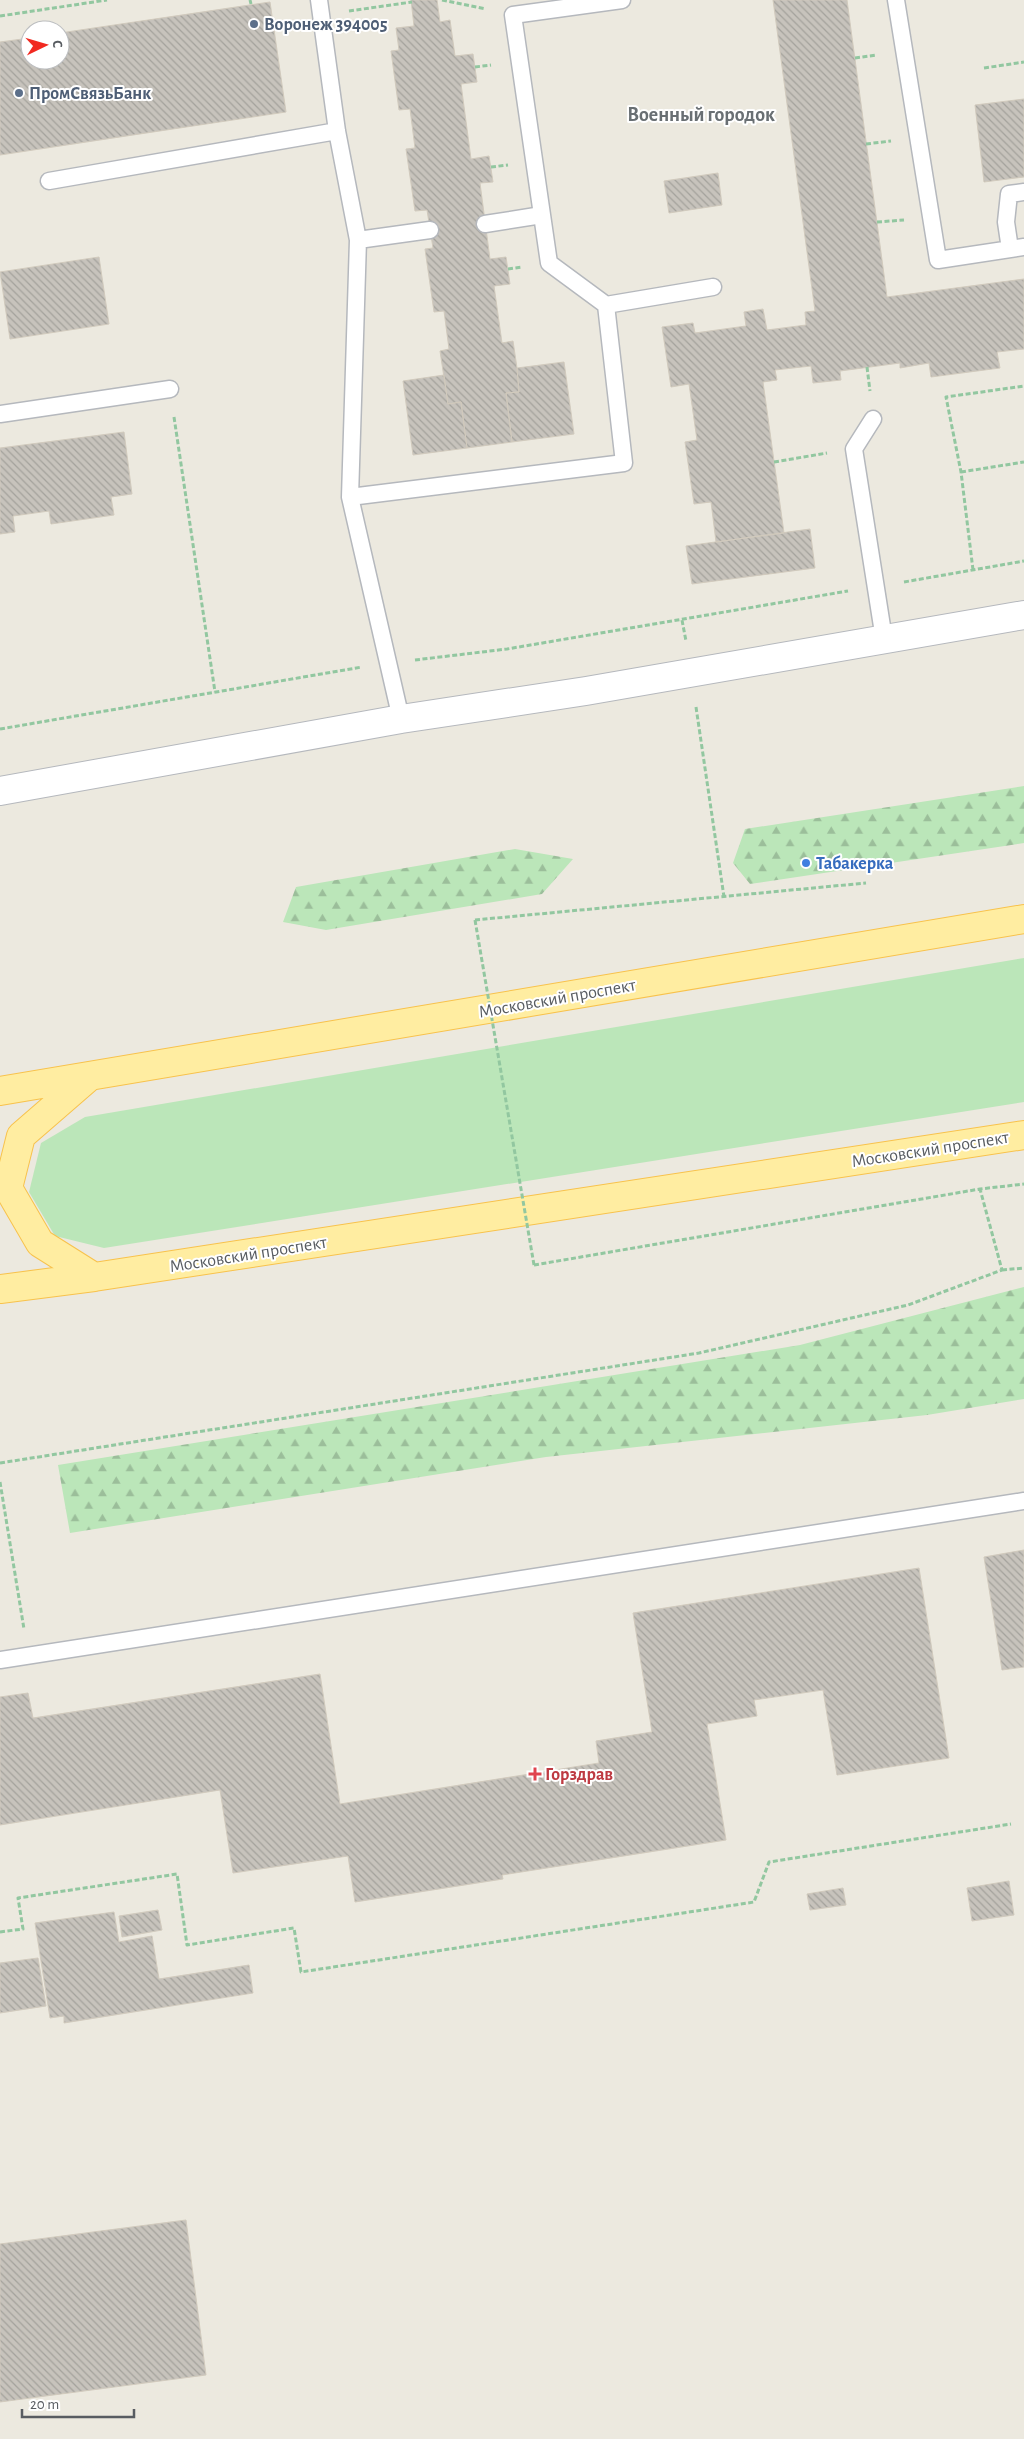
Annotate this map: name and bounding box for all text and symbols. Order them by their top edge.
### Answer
place label: Воронеж 394005 [264,16,388,34]
marker: Воронеж 394005 [248,18,260,30]
north arrow [20,20,70,70]
text: С [50,39,64,49]
place label: ПромСвязьБанк [29,85,151,103]
marker: ПромСвязьБанк [13,87,25,99]
district label: Военный городок [627,105,775,125]
place label: Табакерка [816,855,894,873]
marker: Табакерка [800,857,812,869]
street label: Московский проспект [477,976,638,1022]
street label: Московский проспект [850,1129,1011,1171]
street label: Московский проспект [168,1234,329,1276]
place label: Горздрав [545,1766,613,1784]
marker: Горздрав [529,1768,541,1780]
scale bar [22,2386,135,2418]
text: 20 m [30,2397,59,2412]

